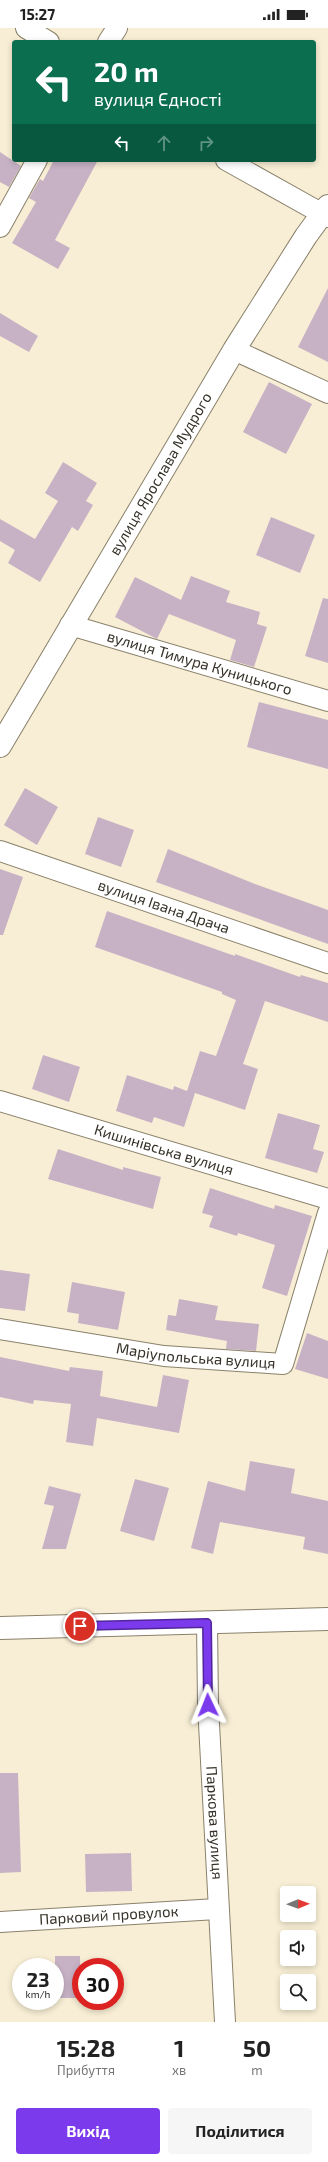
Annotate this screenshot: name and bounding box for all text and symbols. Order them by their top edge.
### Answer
text: 15:27 [20,5,55,23]
text: 20 m [94,54,159,88]
icon: left [28,56,80,108]
text: вулиця Єдності [94,88,222,110]
icon: left [111,132,133,154]
icon: ahead [153,132,175,154]
icon: right [195,132,217,154]
street label: вулиця Ярослава Мудрого [105,389,215,558]
street label: вулиця Тимура Куницького [105,626,295,698]
street label: вулиця Івана Драча [96,875,232,937]
street label: Кишинівська вулиця [92,1120,236,1178]
street label: Маріупольська вулиця [115,1338,276,1371]
pin [63,1609,97,1643]
icon: arrive [69,1615,91,1637]
position arrow [187,1684,229,1726]
street label: Паркова вулиця [203,1766,227,1880]
north arrow [280,1886,316,1922]
map controls [280,1886,316,2010]
street label: Парковий провулок [38,1901,179,1928]
button: sound [280,1930,316,1966]
speed limit sign: 30 [72,1958,124,2010]
text: 23 [27,1967,49,1991]
button: search [280,1974,316,2010]
text: km/h [26,1988,50,2000]
text: 15:28 [57,2033,115,2062]
text: 1 [174,2033,184,2062]
text: 50 [243,2033,271,2062]
text: Прибуття [57,2062,115,2078]
text: хв [172,2062,186,2078]
text: m [251,2062,263,2078]
button: Вихід [16,2108,160,2154]
button: Поділитися [168,2108,312,2154]

